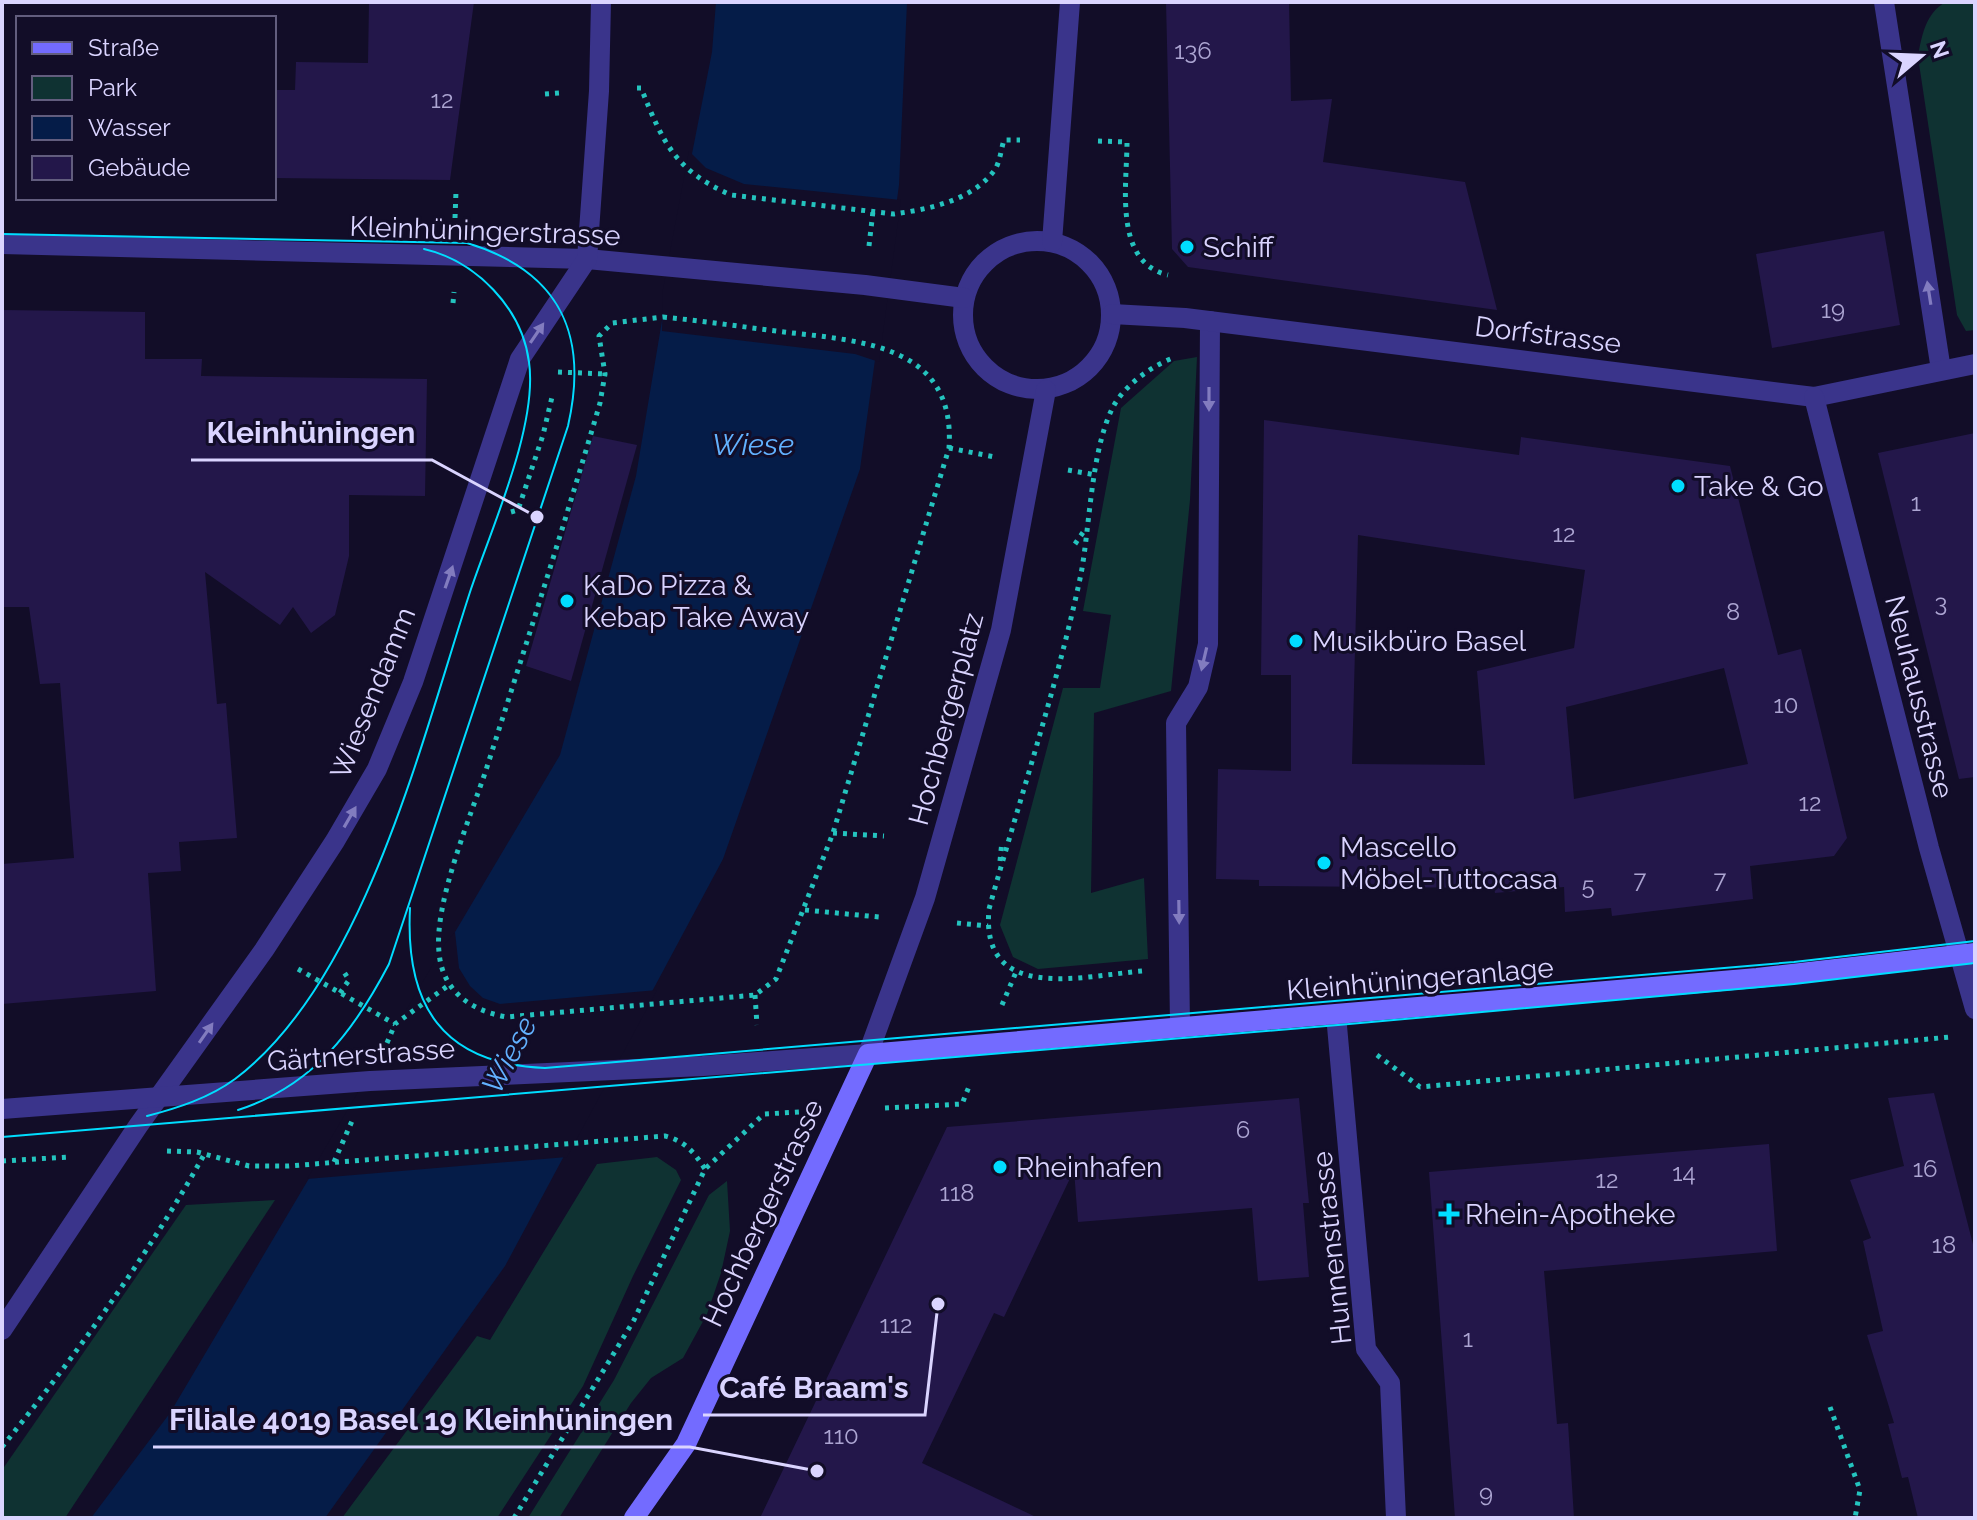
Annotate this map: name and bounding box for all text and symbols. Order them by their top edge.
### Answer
legend [16,16,276,200]
north arrow [1881,16,1961,96]
text: Straße [88,33,159,62]
house number: 136 [1174,36,1212,65]
text: N [1925,37,1955,62]
text: Park [88,73,137,102]
house number: 12 [431,85,453,114]
text: Wasser [88,113,171,142]
text: Gebäude [88,153,190,182]
street label: Kleinhüningerstrasse [349,210,621,252]
place label: Schiff [1203,231,1275,264]
marker: Schiff [1178,238,1196,256]
one-way arrow [1922,280,1935,305]
house number: 19 [1821,295,1845,324]
street label: Dorfstrasse [1473,310,1623,360]
one-way arrow [529,323,544,344]
one-way arrow [1203,387,1215,412]
callout: Kleinhüningen [191,406,432,460]
text: Kleinhüningen [207,415,415,450]
water label: Wiese [712,427,794,462]
place label: Take & Go [1694,470,1824,503]
marker: Take & Go [1669,477,1687,495]
house number: 1 [1911,488,1921,517]
house number: 12 [1553,519,1575,548]
one-way arrow [444,565,456,589]
place label: KaDo Pizza & Kebap Take Away [583,569,809,634]
house number: 3 [1935,588,1947,617]
marker: KaDo Pizza & Kebap Take Away [558,592,576,610]
street label: Neuhausstrasse [1878,592,1960,802]
house number: 8 [1726,597,1740,626]
street label: Wiesendamm [324,602,422,784]
street label: Hochbergerplatz [902,609,990,829]
place label: Musikbüro Basel [1312,625,1527,658]
marker: Musikbüro Basel [1287,632,1305,650]
one-way arrow [1197,647,1210,672]
house number: 10 [1774,690,1798,719]
house number: 12 [1799,788,1821,817]
one-way arrow [343,805,357,828]
place label: Mascello Möbel-Tuttocasa [1340,831,1558,896]
marker: Mascello Möbel-Tuttocasa [1315,854,1333,872]
house number: 7 [1634,865,1647,894]
house number: 7 [1714,865,1727,894]
house number: 5 [1581,871,1595,900]
one-way arrow [1173,900,1185,925]
street label: Kleinhüningeranlage [1285,951,1555,1007]
water label: Wiese [474,1010,544,1100]
one-way arrow [198,1023,213,1044]
street label: Gärtnerstrasse [266,1032,456,1078]
street label: Hochbergerstrasse [696,1094,830,1332]
house number: 6 [1236,1115,1250,1144]
street label: Hunnenstrasse [1305,1150,1359,1346]
place label: Rheinhafen [1016,1151,1162,1184]
house number: 16 [1913,1154,1937,1183]
marker: Rheinhafen [991,1158,1009,1176]
house number: 14 [1672,1158,1696,1187]
house number: 12 [1596,1165,1618,1194]
house number: 118 [940,1178,974,1207]
place label: Rhein-Apotheke [1465,1198,1675,1231]
marker: Rhein-Apotheke [1440,1205,1458,1223]
house number: 18 [1932,1230,1956,1259]
house number: 112 [879,1310,913,1339]
house number: 1 [1463,1324,1473,1353]
callout: Café Braam's [703,1361,925,1415]
text: Café Braam's [719,1370,909,1405]
callout: Filiale 4019 Basel 19 Kleinhüningen [153,1393,690,1447]
text: Filiale 4019 Basel 19 Kleinhüningen [169,1402,673,1437]
house number: 110 [823,1421,859,1450]
house number: 9 [1479,1479,1493,1508]

